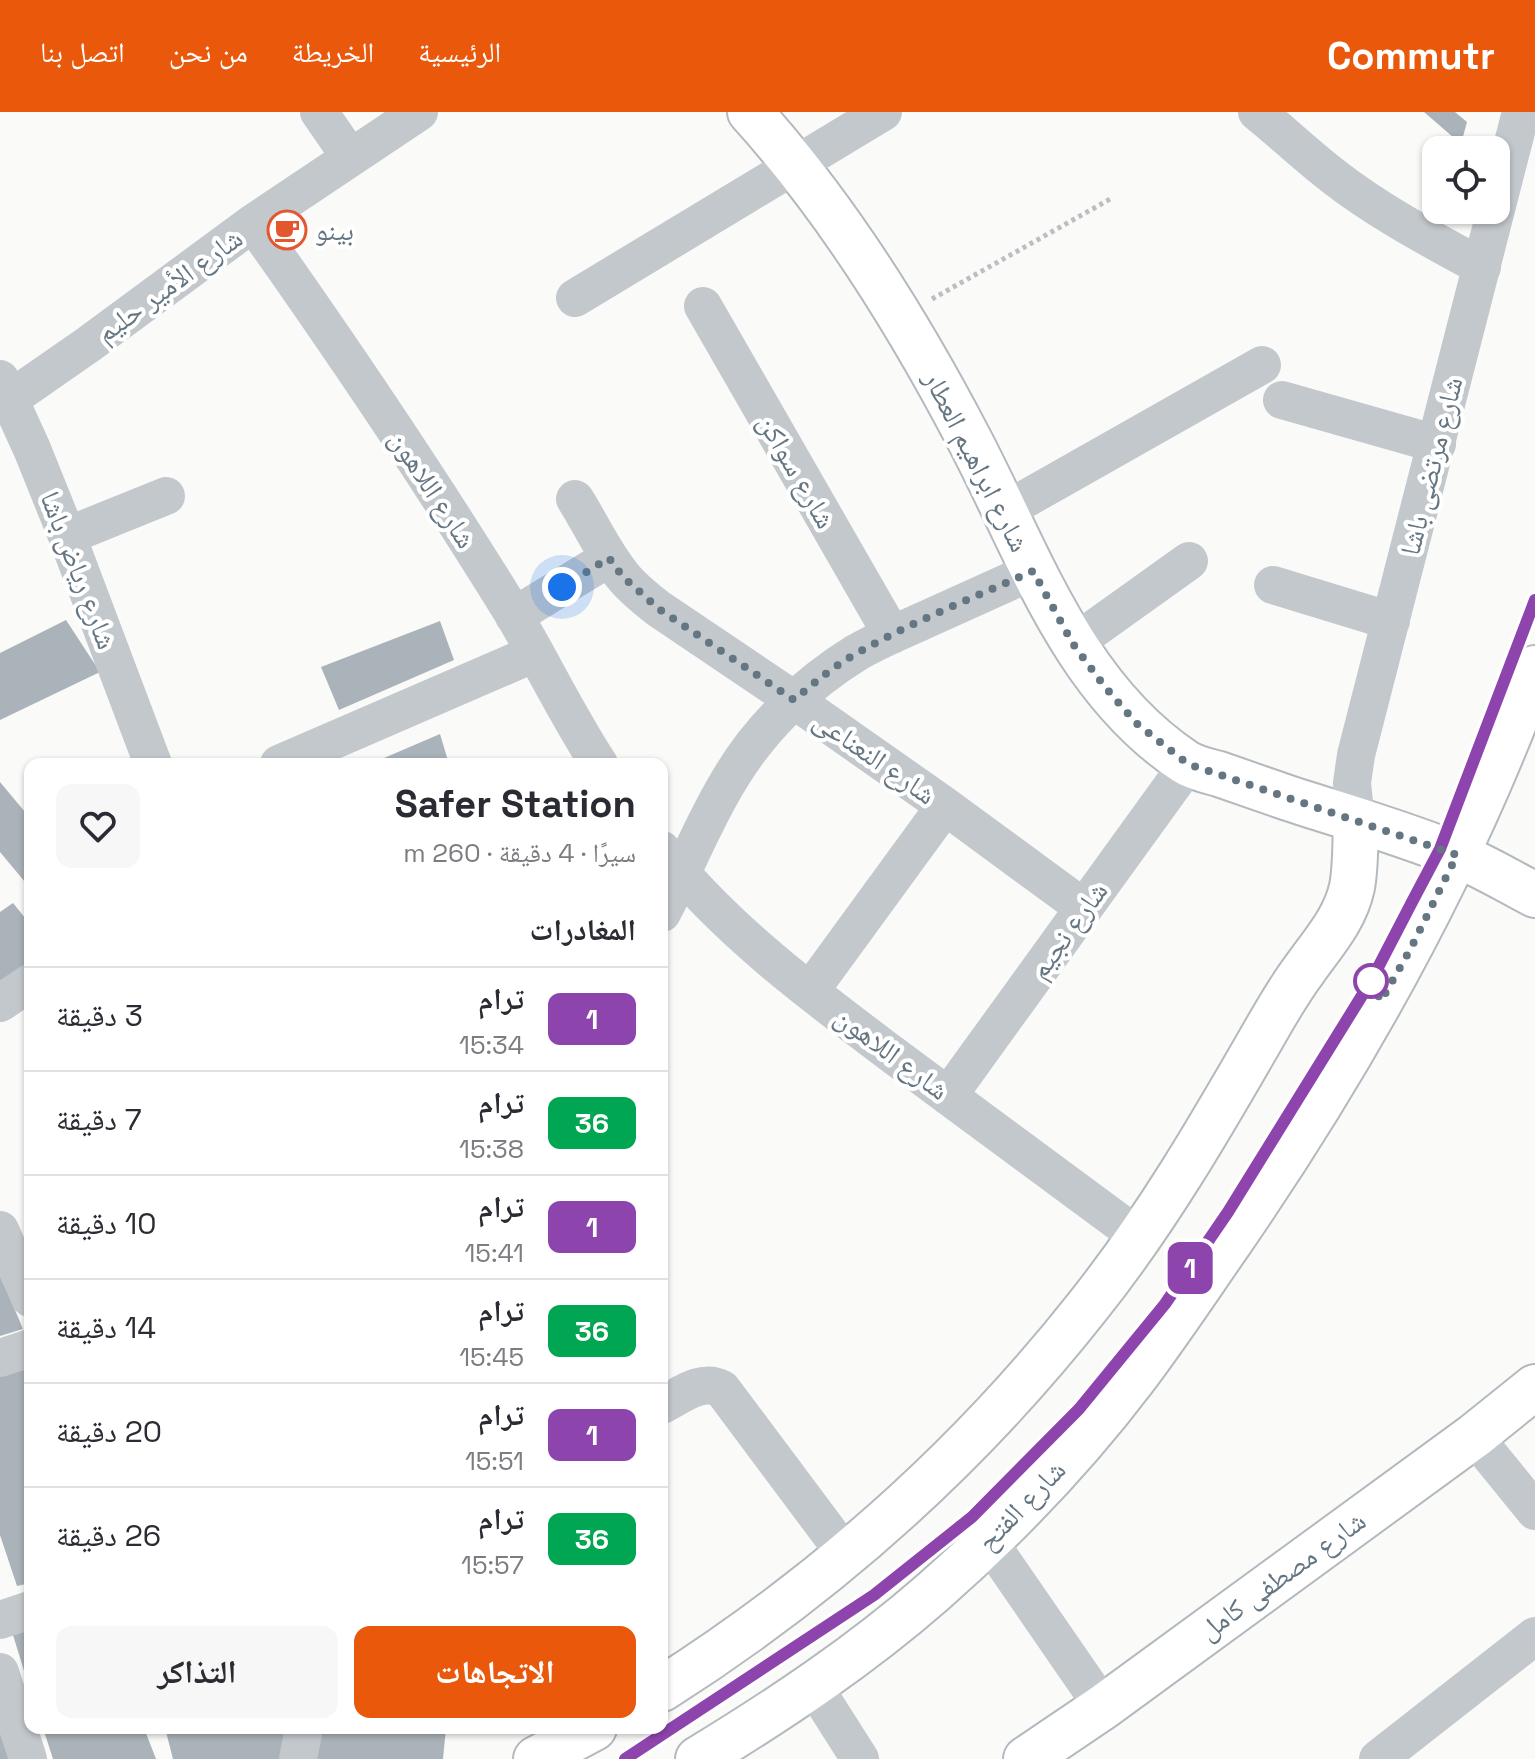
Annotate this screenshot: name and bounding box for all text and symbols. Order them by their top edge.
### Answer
text: Commutr [1327,32,1495,80]
text: اتصل بنا [40,34,125,70]
text: من نحن [169,34,248,70]
text: الخريطة [292,34,374,70]
text: الرئيسية [418,34,501,70]
map controls [1422,136,1510,224]
button: locate [1422,136,1510,224]
cafe icon: بينو [266,209,308,251]
place label: بينو [315,212,354,248]
street label: شارع الأمير حليم [89,220,250,351]
street label: شارع ابراهيم العطار [915,363,1038,558]
street label: شارع مرتضى باشا [1391,373,1471,559]
street label: شارع سواكن [750,407,844,535]
street label: شارع اللاهون [381,423,485,555]
street label: شارع رياض باشا [32,486,126,654]
your location [542,567,582,607]
street label: شارع النعناعى [807,702,943,812]
text: Safer Station [395,780,636,828]
button: heart [56,784,140,868]
text: سيرًا · 4 دقيقة · 260 m [403,836,636,870]
street label: شارع نجيم [1021,874,1116,986]
text: المغادرات [529,910,636,949]
unlabelled marker [1354,964,1388,998]
text: ترام [478,979,524,1018]
text: 3 دقيقة [56,996,143,1035]
street label: شارع اللاهون [828,998,956,1108]
text: 1 [586,1001,598,1037]
text: 15:34 [459,1028,524,1062]
text: ترام [478,1083,524,1122]
text: 7 دقيقة [56,1100,142,1139]
text: 36 [575,1105,609,1141]
text: 15:38 [459,1132,524,1166]
text: ترام [478,1187,524,1226]
text: 10 دقيقة [56,1204,156,1243]
text: 1 [586,1209,598,1245]
text: 15:41 [464,1236,524,1270]
line badge: 1 [1164,1242,1216,1294]
text: 1 [1184,1250,1196,1286]
text: ترام [478,1291,524,1330]
text: 14 دقيقة [56,1308,156,1347]
text: 36 [575,1313,609,1349]
text: 15:45 [459,1340,524,1374]
text: ترام [478,1395,524,1434]
text: 20 دقيقة [56,1412,162,1451]
text: 1 [586,1417,598,1453]
text: 15:51 [465,1444,524,1478]
street label: شارع الفتح [969,1452,1073,1558]
text: ترام [478,1499,524,1538]
street label: شارع مصطفى كامل [1191,1502,1373,1648]
text: 26 دقيقة [56,1516,161,1555]
text: 36 [575,1521,609,1557]
text: 15:57 [461,1548,524,1582]
button: التذاكر [56,1626,338,1718]
button: الاتجاهات [354,1626,636,1718]

